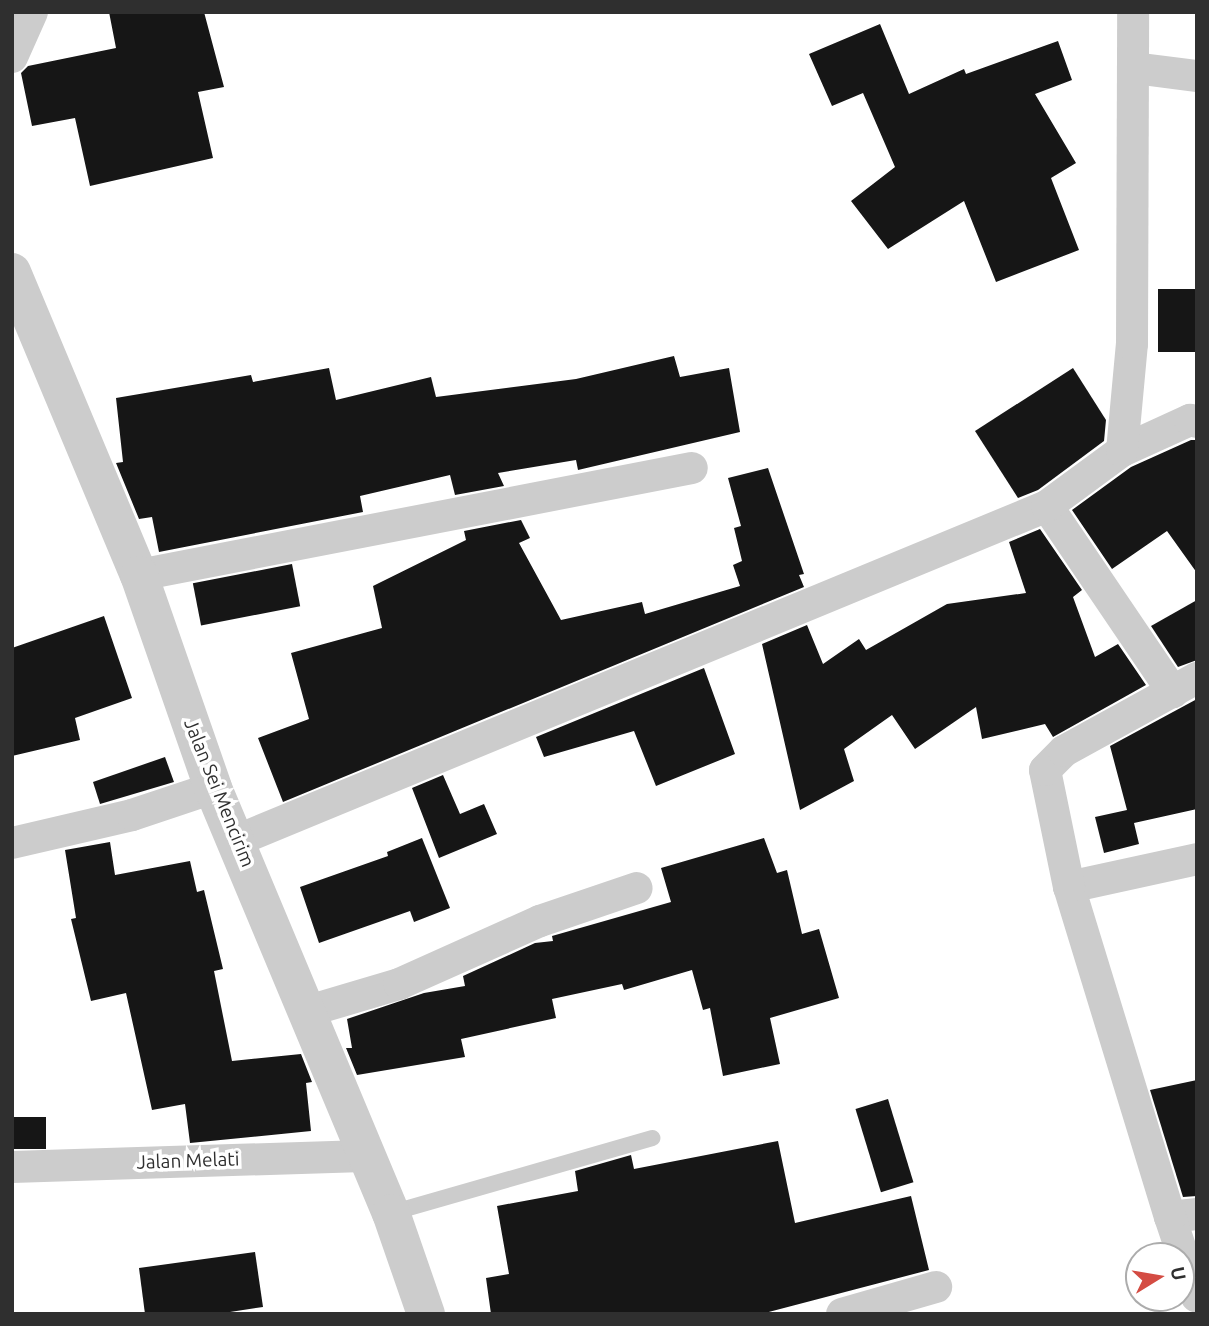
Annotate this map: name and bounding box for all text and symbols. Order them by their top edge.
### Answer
street label: Jalan Sei Mencirim [179,715,259,871]
street label: Jalan Melati [136,1148,240,1174]
north arrow [1125,1242,1195,1312]
text: U [1167,1265,1191,1282]

